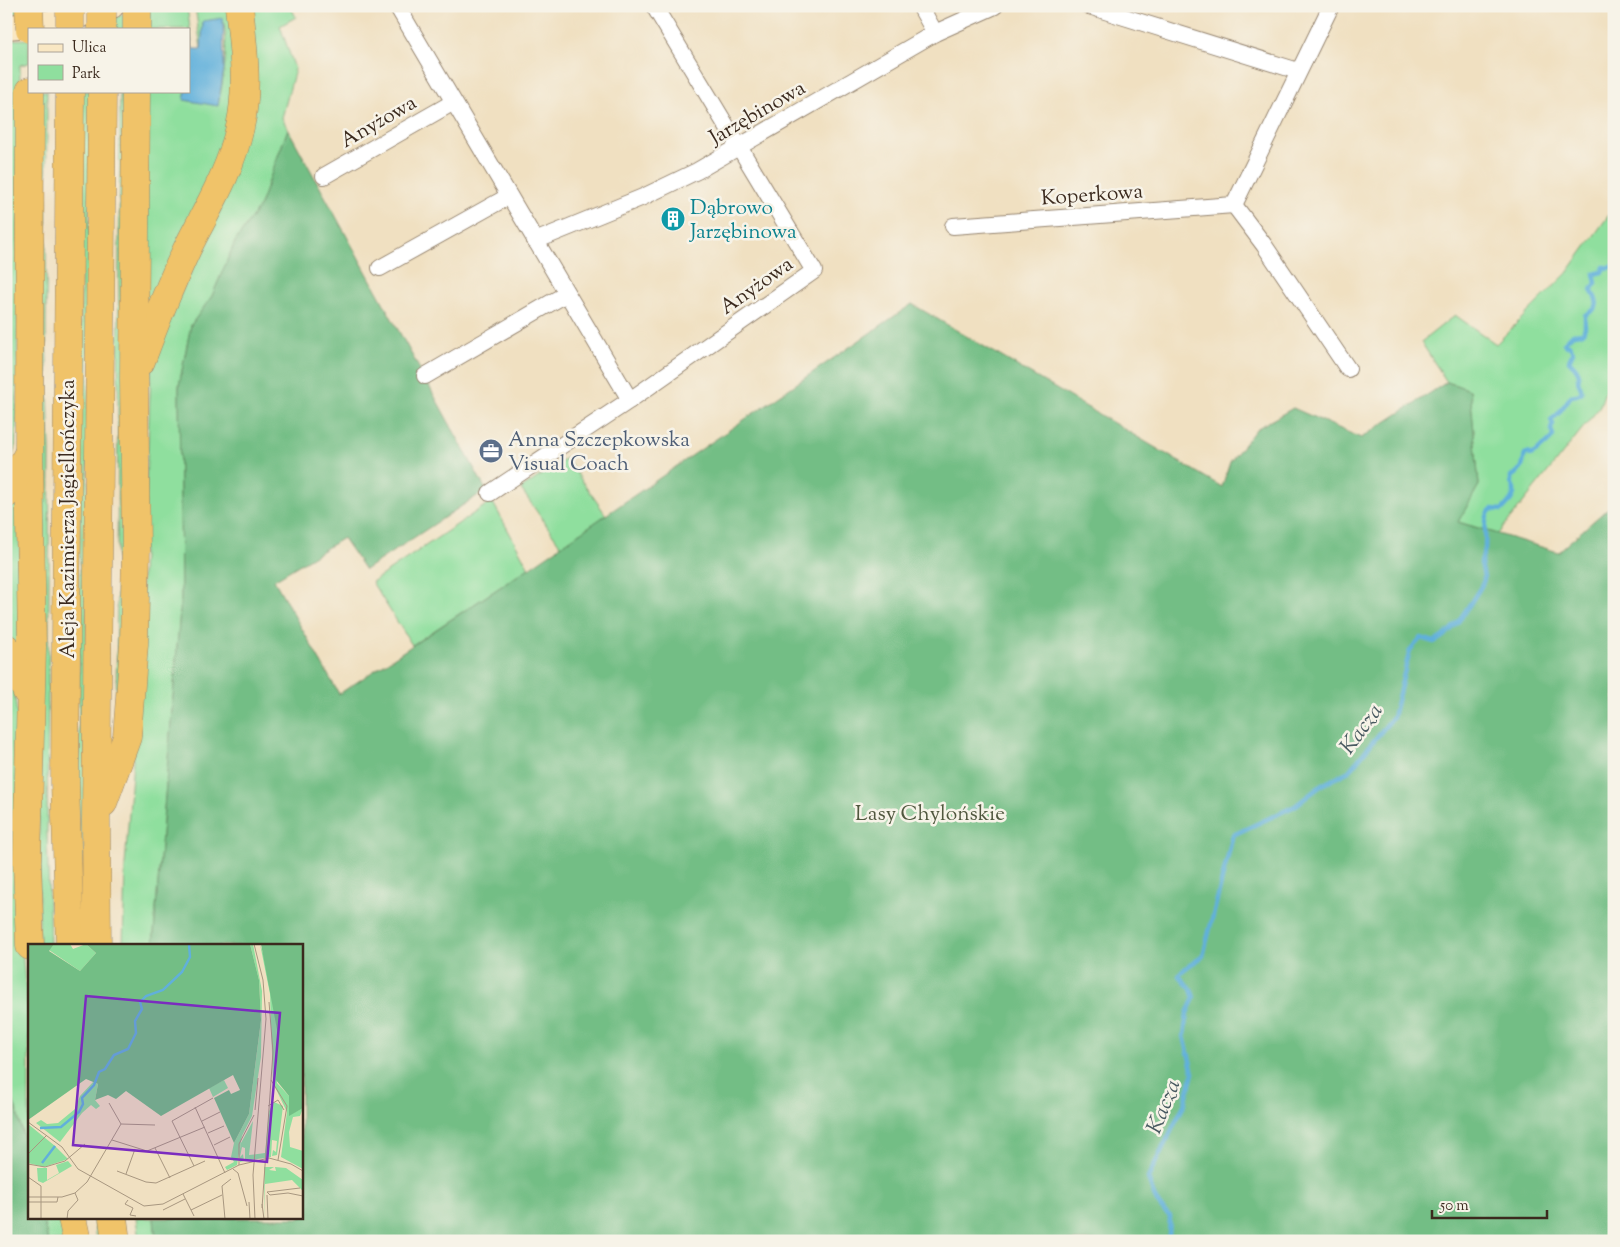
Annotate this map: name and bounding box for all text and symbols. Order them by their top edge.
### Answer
legend [28,28,190,92]
text: Ulica [72,38,106,59]
text: Park [72,64,101,85]
street label: Jarzębinowa [703,74,812,154]
street label: Anyżowa [335,89,423,157]
street label: Koperkowa [1040,177,1144,215]
place label: Dąbrowo Jarzębinowa [689,194,797,248]
building icon: Dąbrowo Jarzębinowa [660,206,686,232]
street label: Anyżowa [714,250,800,323]
street label: Aleja Kazimierza Jagiellończyka [54,379,84,659]
place label: Anna Szczepkowska Visual Coach [508,426,690,480]
office icon: Anna Szczepkowska Visual Coach [478,438,504,464]
water label: Kacza [1333,698,1392,762]
park label: Lasy Chylońskie [855,800,1005,830]
inset map [28,944,302,1220]
water label: Kacza [1139,1075,1190,1139]
scale bar [1432,1187,1548,1219]
text: 50 m [1439,1196,1469,1217]

